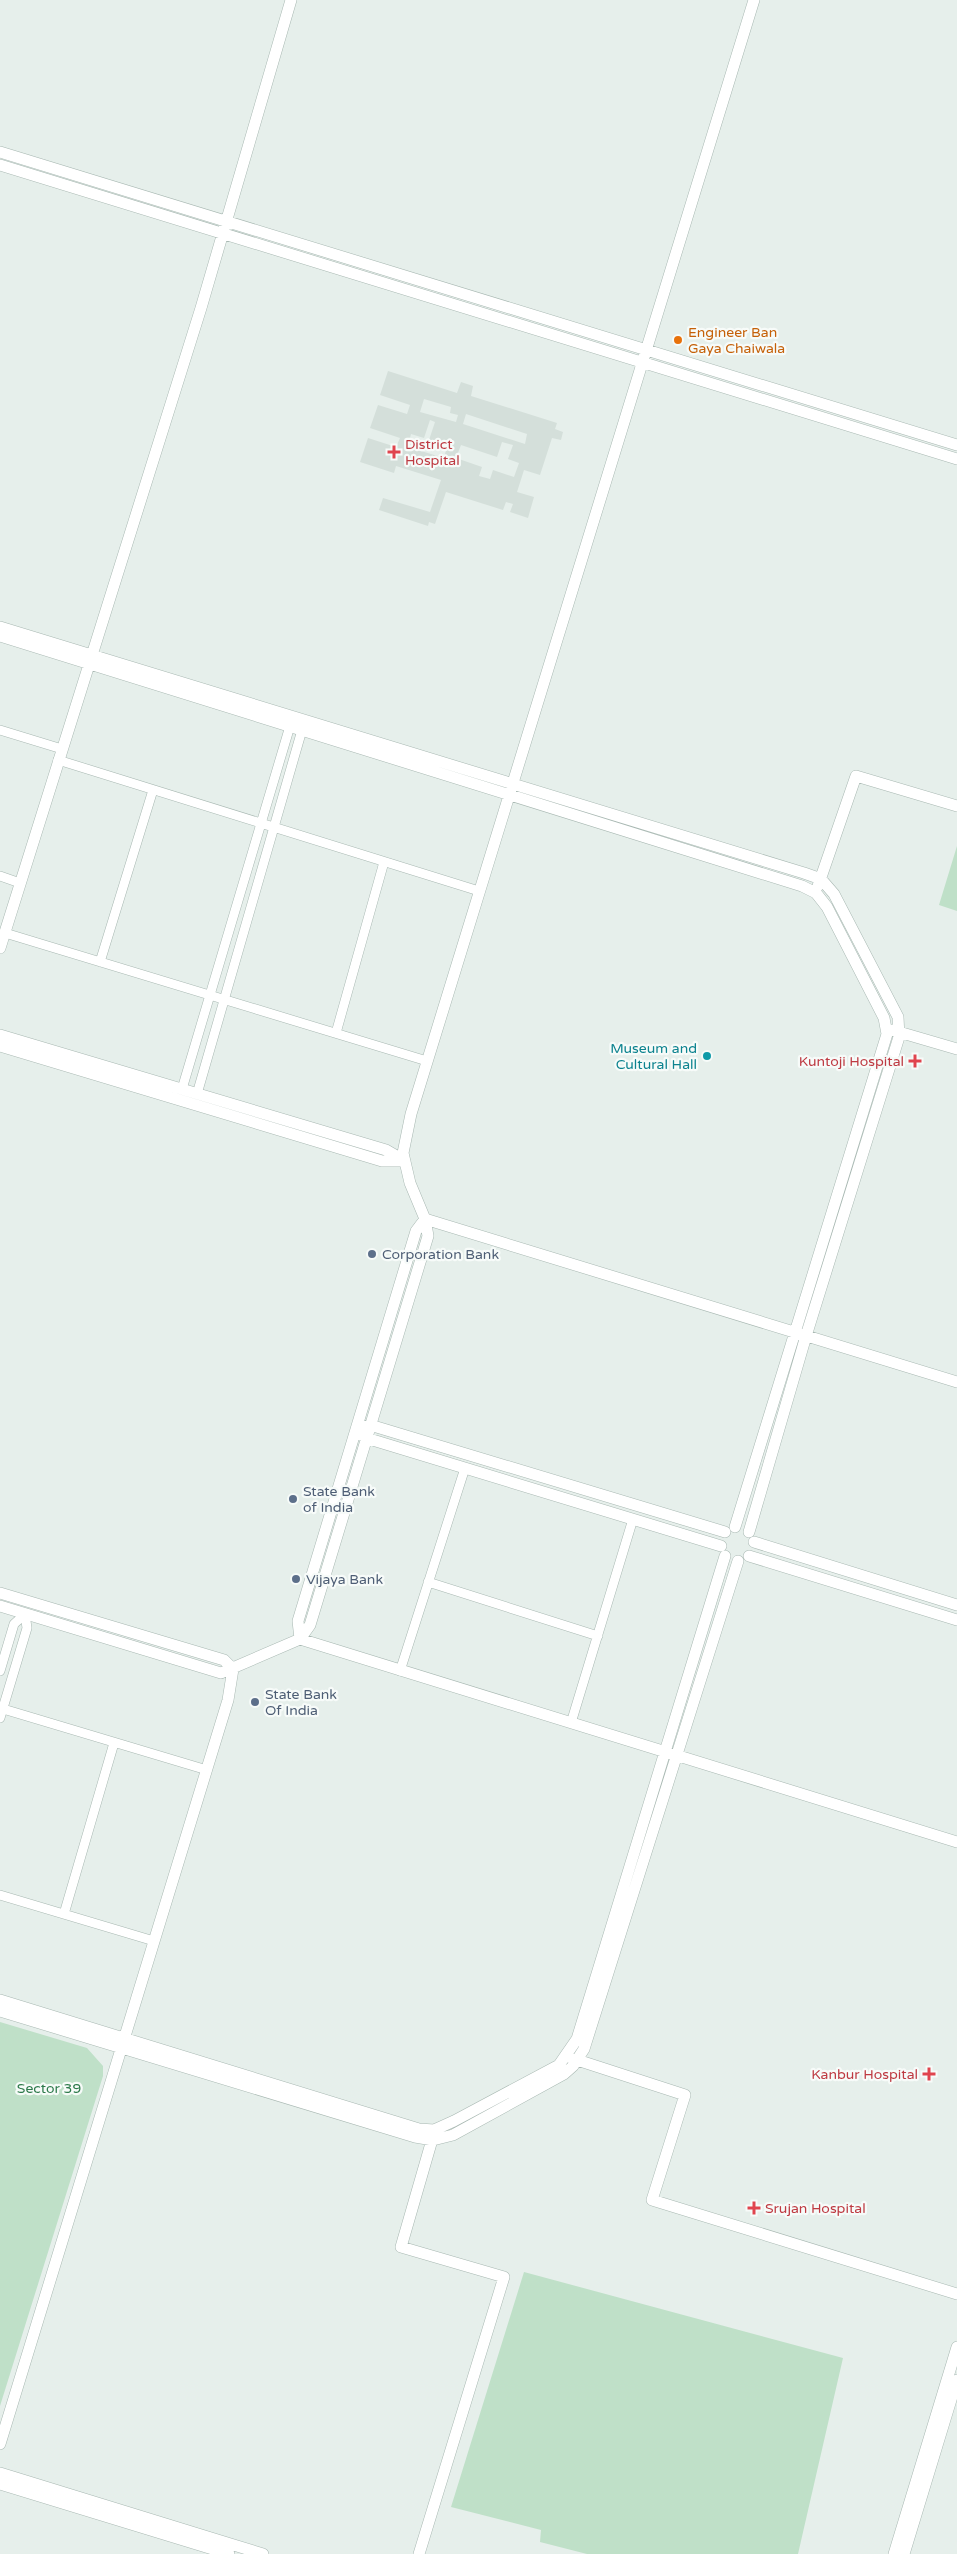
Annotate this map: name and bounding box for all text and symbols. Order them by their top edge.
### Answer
place label: Engineer Ban Gaya Chaiwala [688,324,785,357]
marker: Engineer Ban Gaya Chaiwala [672,334,684,346]
place label: District Hospital [405,436,460,469]
marker: District Hospital [387,445,401,459]
place label: Museum and Cultural Hall [610,1040,697,1073]
marker: Museum and Cultural Hall [701,1050,713,1062]
place label: Kuntoji Hospital [799,1053,904,1070]
marker: Kuntoji Hospital [908,1054,922,1068]
place label: Corporation Bank [382,1246,499,1263]
marker: Corporation Bank [366,1248,378,1260]
place label: State Bank of India [303,1483,375,1516]
marker: State Bank of India [287,1493,299,1505]
place label: Vijaya Bank [306,1571,383,1588]
marker: Vijaya Bank [290,1573,302,1585]
place label: State Bank Of India [265,1686,337,1719]
marker: State Bank Of India [249,1696,261,1708]
place label: Kanbur Hospital [811,2066,918,2083]
marker: Kanbur Hospital [922,2067,936,2081]
park label: Sector 39 [17,2080,81,2097]
place label: Srujan Hospital [765,2200,866,2217]
marker: Srujan Hospital [747,2201,761,2215]

